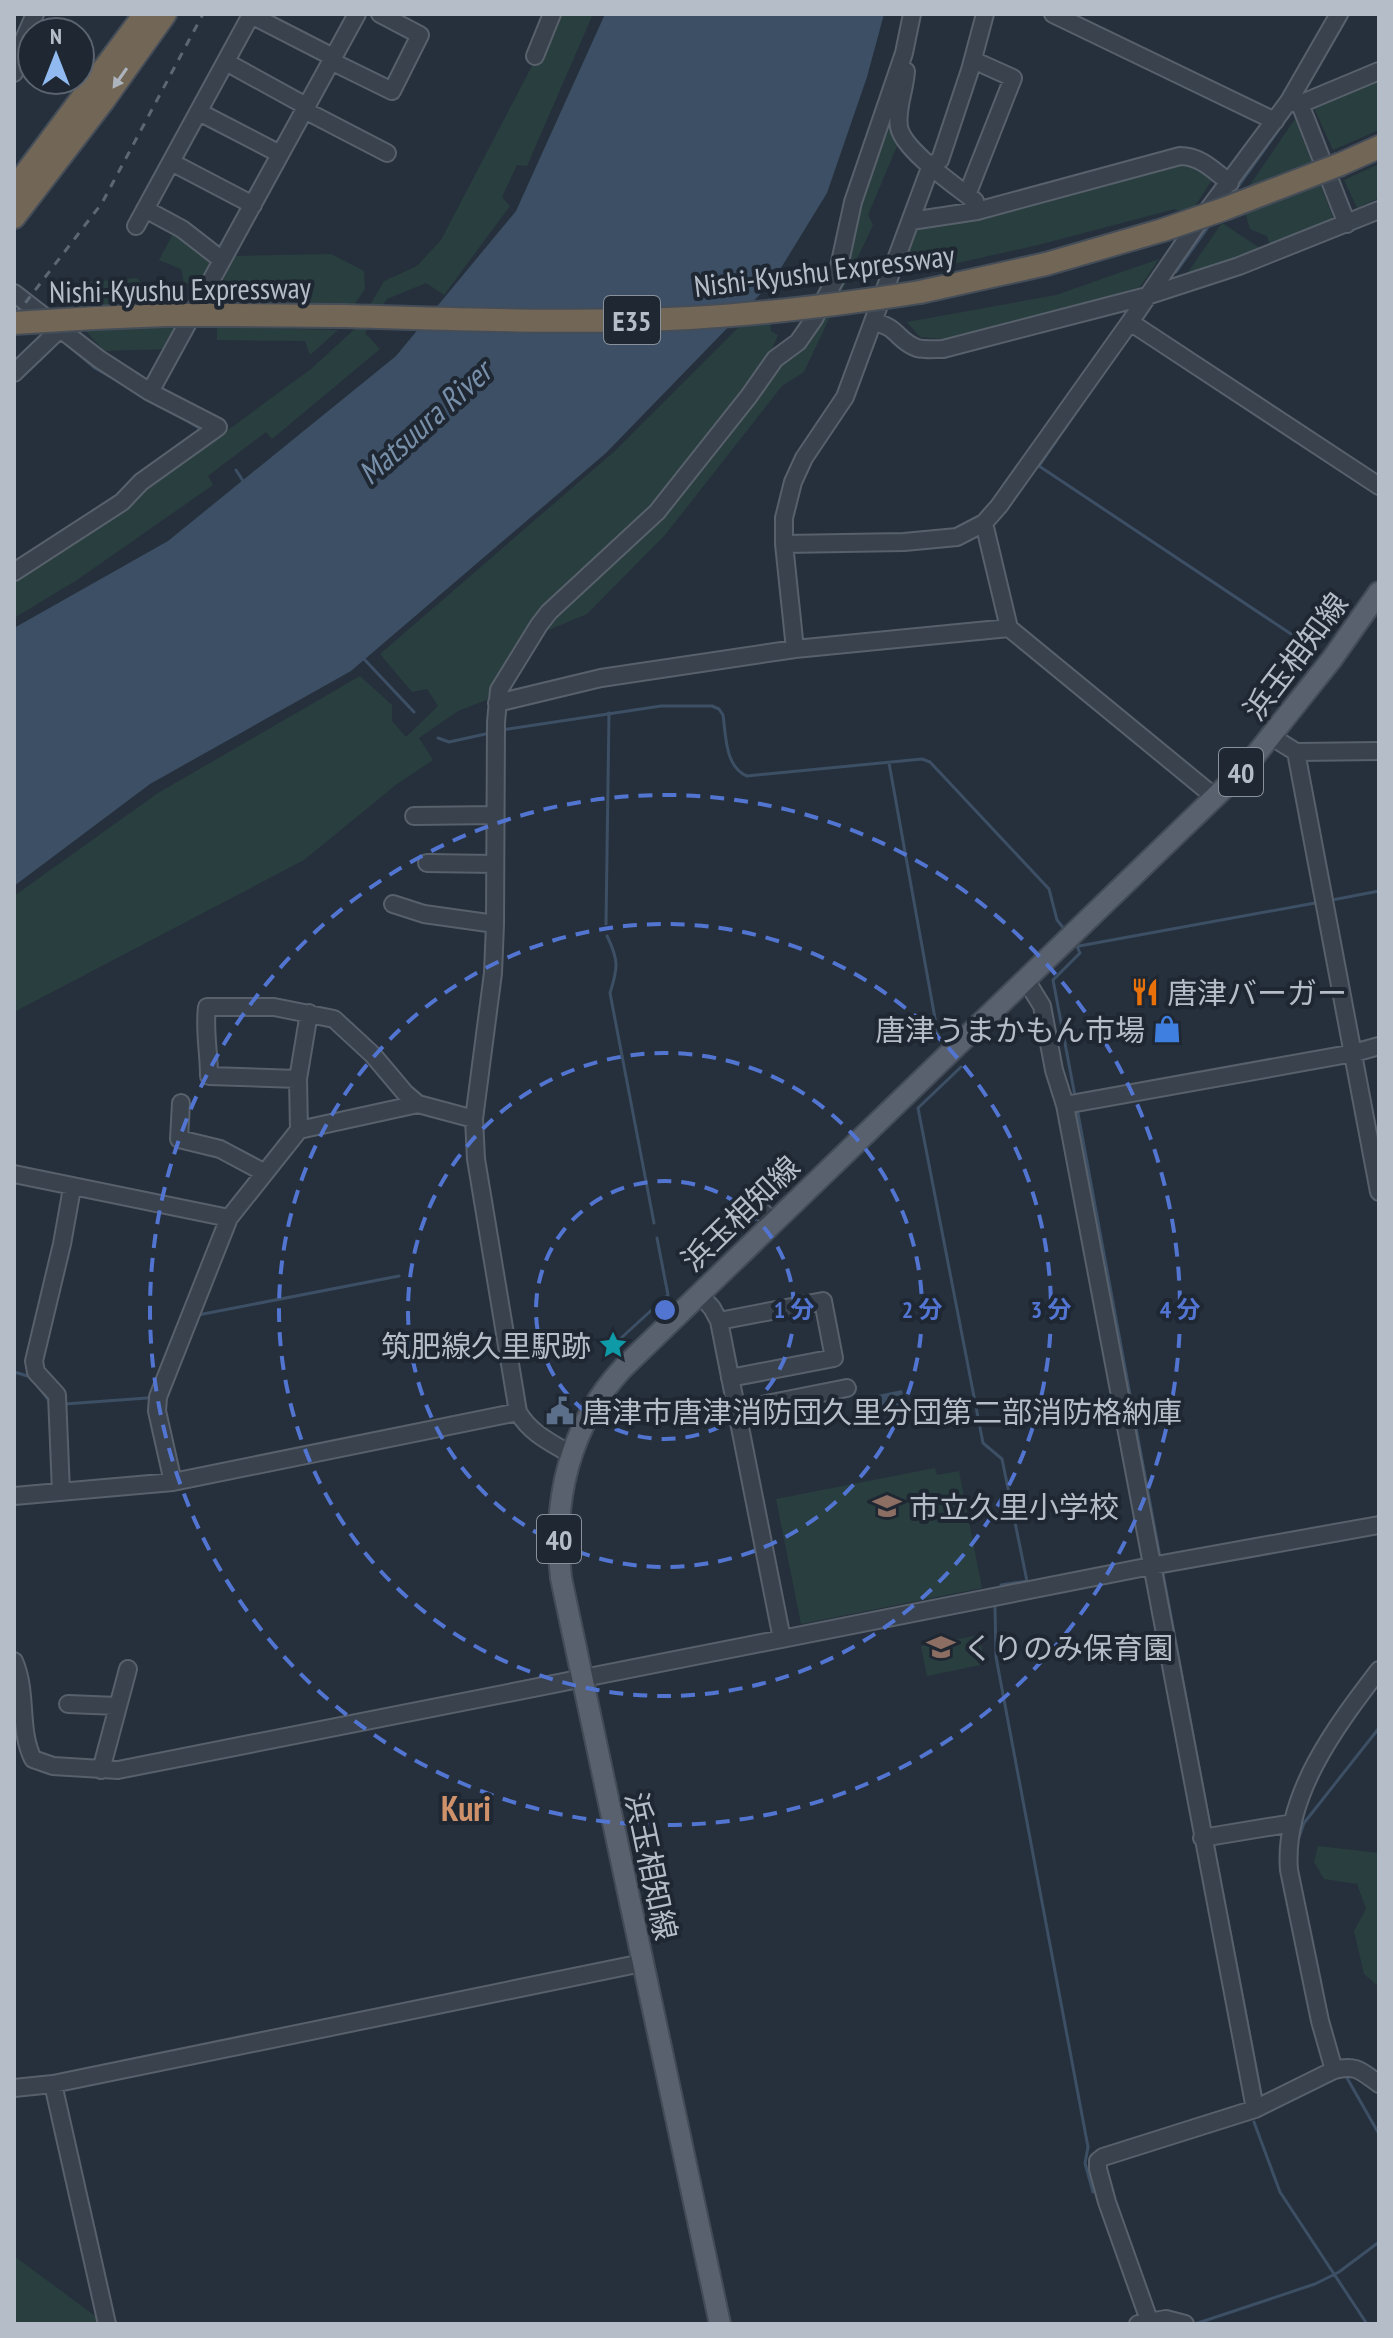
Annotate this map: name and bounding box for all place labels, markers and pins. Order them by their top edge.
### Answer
place label: 唐津バーガー [1167,973,1347,1012]
restaurant icon: 唐津バーガー [1130,977,1160,1007]
place label: 唐津うまかもん市場 [875,1010,1145,1049]
shop icon: 唐津うまかもん市場 [1152,1014,1182,1044]
centre of rings [651,1296,679,1324]
place label: 筑肥線久里駅跡 [381,1326,591,1365]
place icon: 筑肥線久里駅跡 [598,1330,628,1360]
place label: 唐津市唐津消防団久里分団第二部消防格納庫 [582,1392,1182,1431]
public building icon: 唐津市唐津消防団久里分団第二部消防格納庫 [545,1396,575,1426]
place label: 市立久里小学校 [909,1487,1119,1526]
school or university icon: 市立久里小学校 [872,1491,902,1521]
place label: くりのみ保育園 [963,1628,1173,1667]
school or university icon: くりのみ保育園 [926,1632,956,1662]

